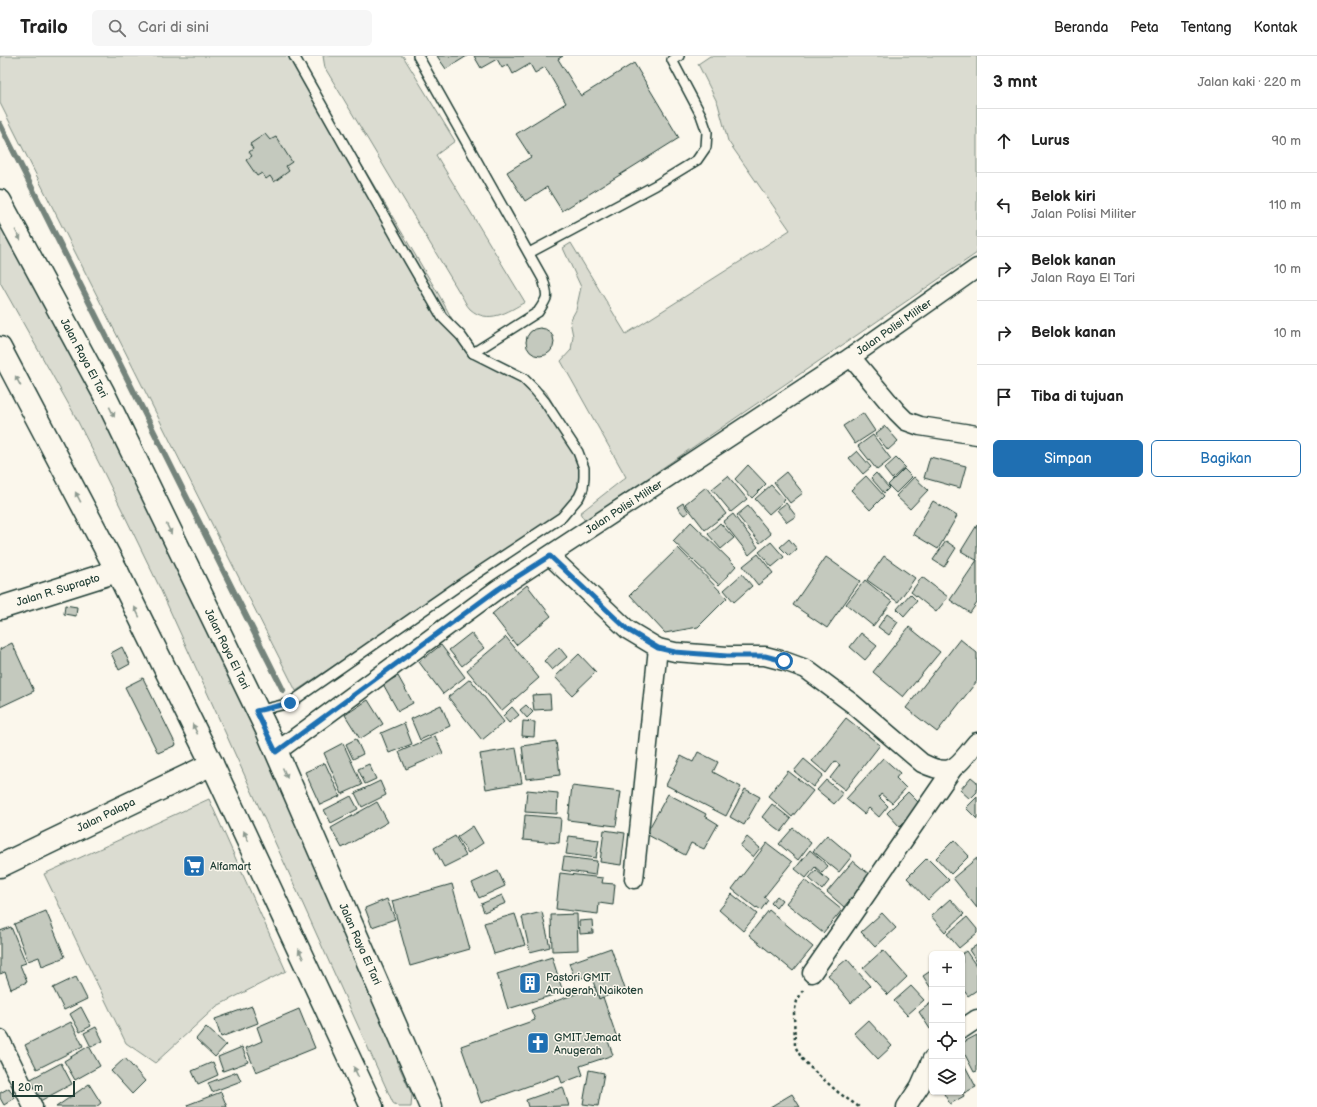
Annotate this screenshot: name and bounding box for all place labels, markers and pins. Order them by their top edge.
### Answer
supermarket icon: Alfamart [181,853,207,879]
place label: Alfamart [210,860,252,873]
building icon: Pastori GMIT Anugerah, Naikoten [517,970,543,996]
place label: Pastori GMIT Anugerah, Naikoten [546,971,643,997]
church icon: GMIT Jemaat Anugerah [525,1030,551,1056]
place label: GMIT Jemaat Anugerah [554,1031,622,1057]

